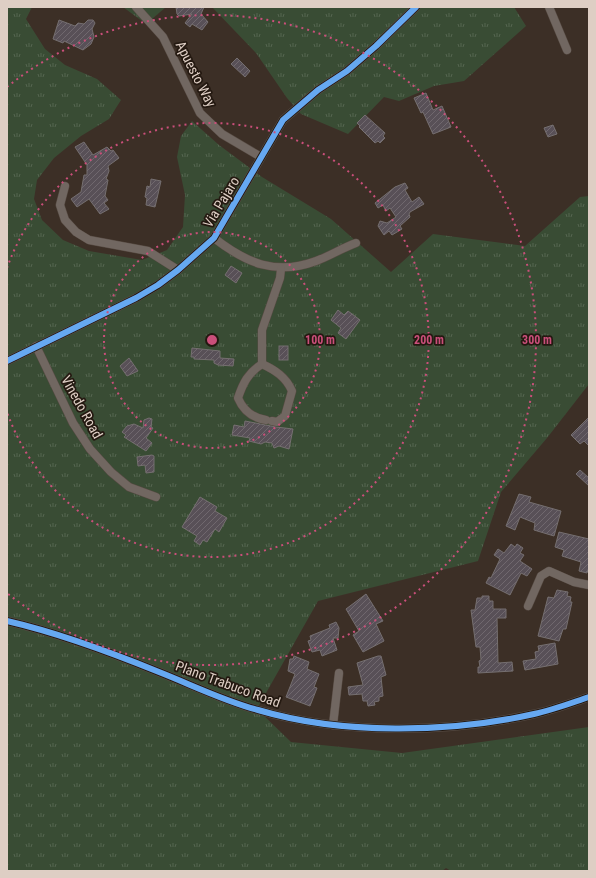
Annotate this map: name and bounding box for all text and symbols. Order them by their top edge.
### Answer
street label: Apuesto Way [173,38,220,110]
street label: Via Pajaro [200,174,242,230]
centre of rings [205,333,219,347]
text: 100 m [305,333,335,347]
text: 200 m [414,333,444,347]
text: 300 m [522,333,552,347]
street label: Vinedo Road [58,373,106,441]
street label: Plano Trabuco Road [173,658,283,710]

